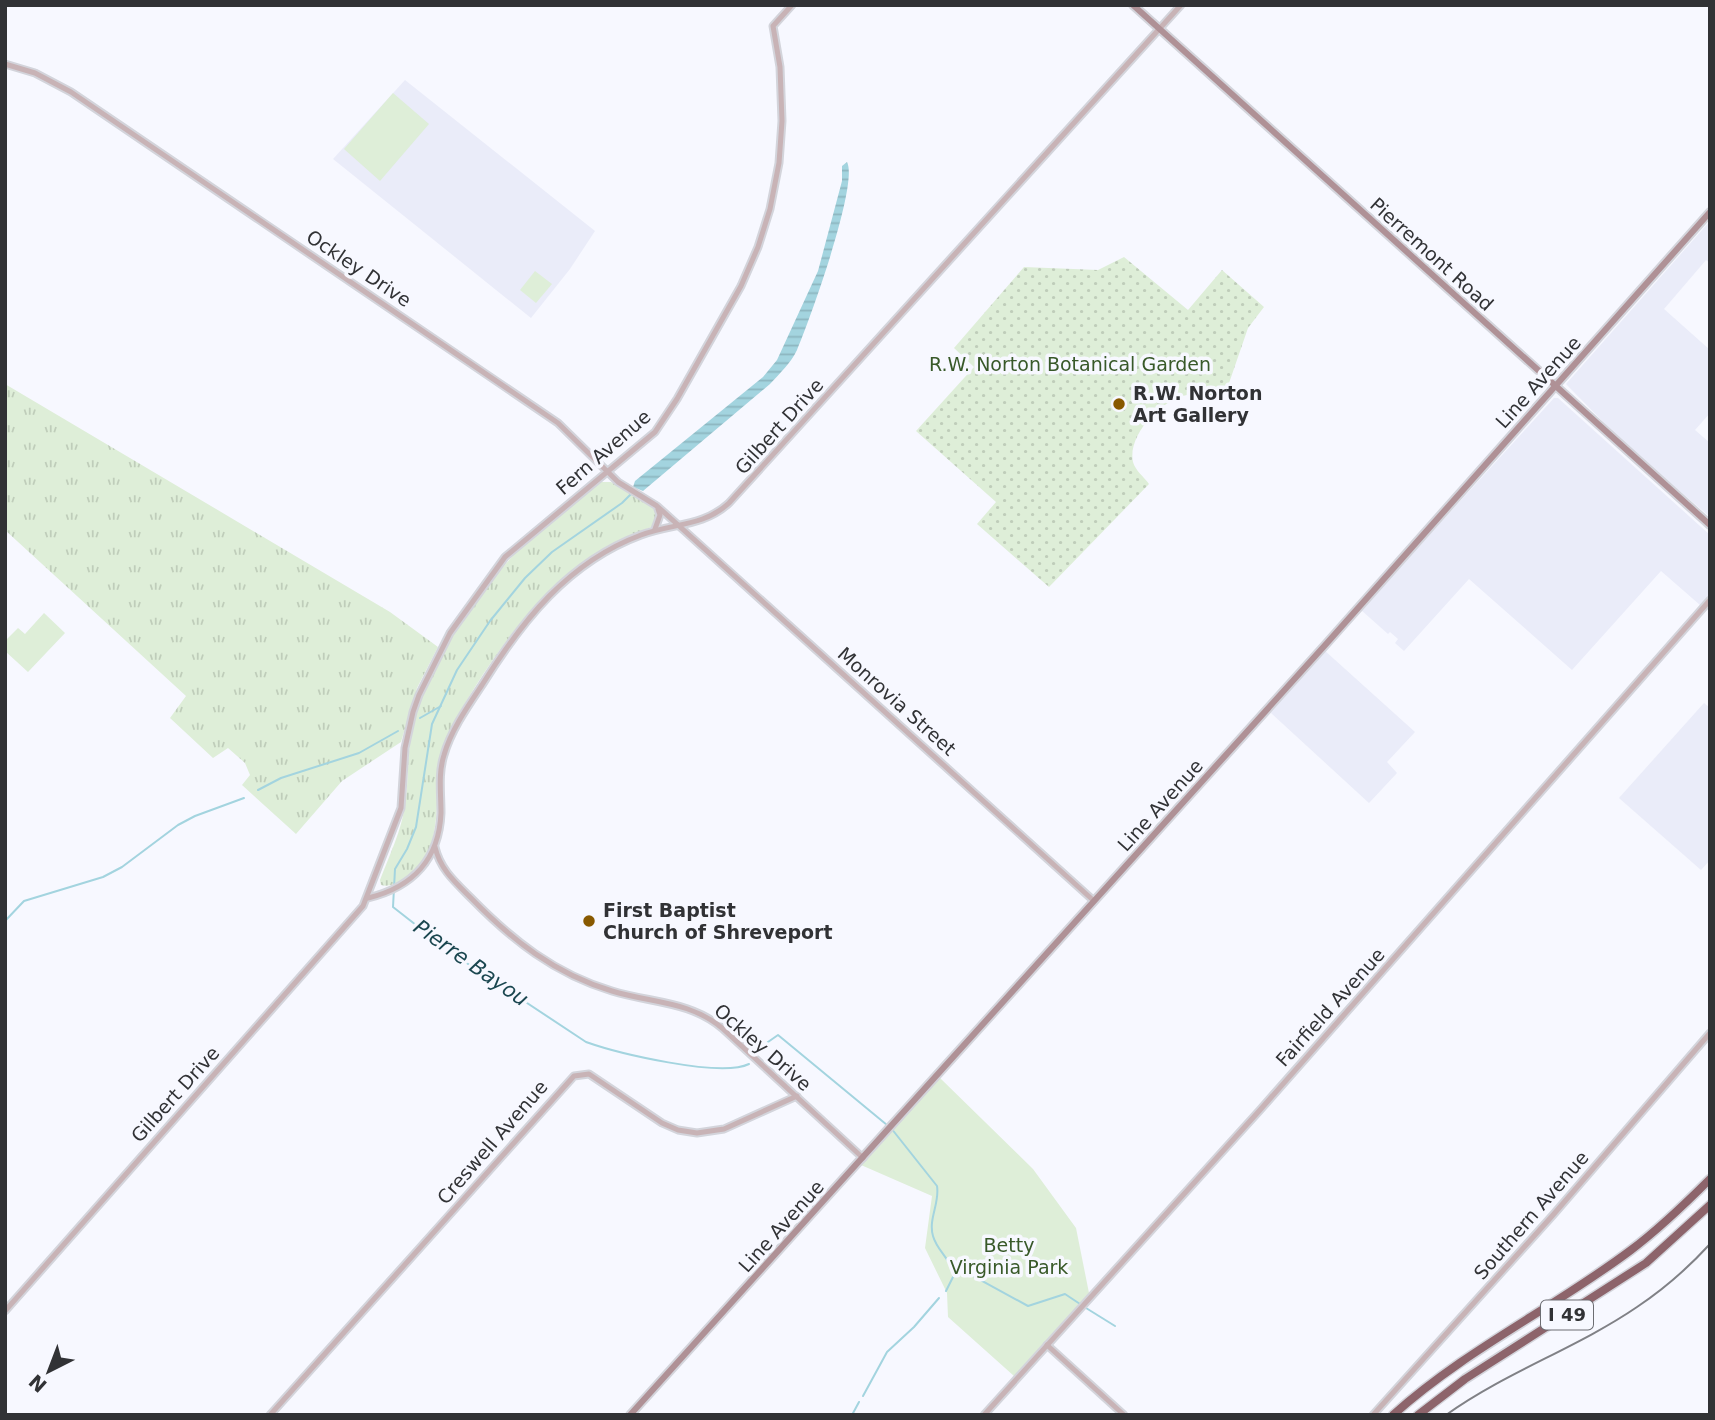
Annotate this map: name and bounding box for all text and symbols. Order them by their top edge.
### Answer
street label: Pierremont Road [1366,193,1498,315]
street label: Ockley Drive [303,225,415,311]
street label: Line Avenue [1491,331,1585,433]
park label: R.W. Norton Botanical Garden [929,353,1211,375]
street label: Gilbert Drive [730,374,828,478]
place label: R.W. Norton Art Gallery [1133,382,1262,426]
marker: R.W. Norton Art Gallery [1111,396,1127,412]
street label: Fern Avenue [551,405,655,499]
street label: Monrovia Street [834,642,960,760]
street label: Line Avenue [1113,754,1207,856]
place label: First Baptist Church of Shreveport [603,899,833,943]
marker: First Baptist Church of Shreveport [581,913,597,929]
water label: Pierre Bayou [409,915,533,1011]
street label: Fairfield Avenue [1271,943,1389,1071]
street label: Ockley Drive [710,999,816,1095]
street label: Gilbert Drive [126,1042,224,1146]
street label: Creswell Avenue [432,1076,552,1208]
street label: Southern Avenue [1469,1146,1593,1284]
street label: Line Avenue [734,1175,828,1277]
park label: Betty Virginia Park [950,1234,1068,1278]
road number: I 49 [1541,1300,1593,1330]
north arrow [14,1336,84,1406]
text: N [24,1370,51,1397]

